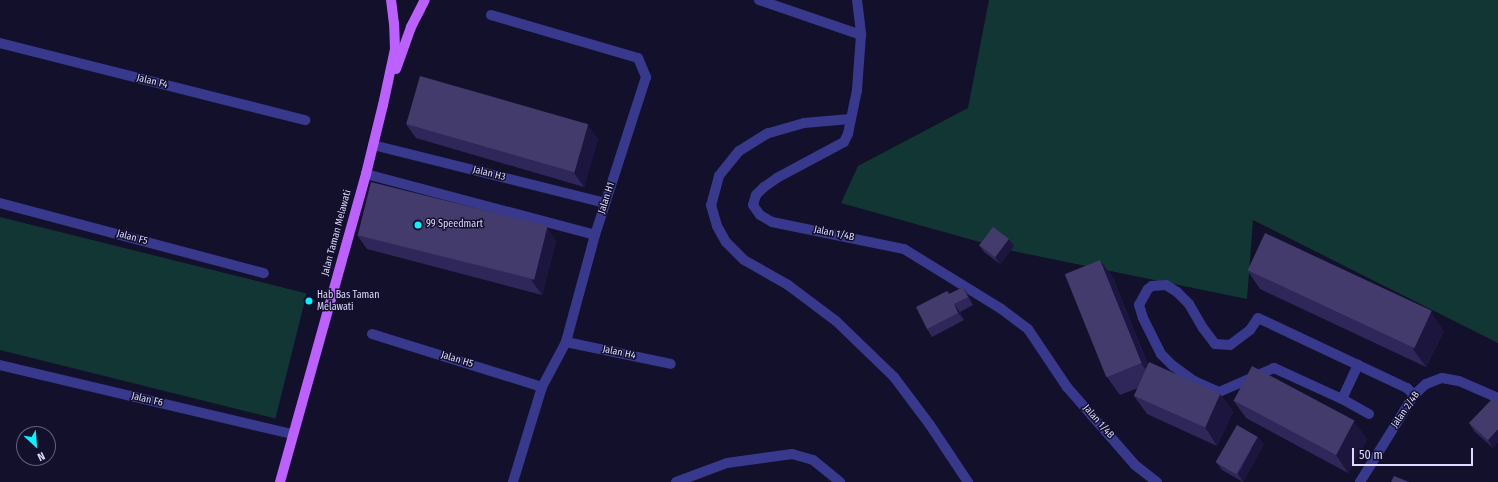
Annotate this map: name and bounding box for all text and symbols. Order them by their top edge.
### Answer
street label: Jalan F4 [135,72,169,92]
street label: Jalan H3 [471,164,507,184]
street label: Jalan H1 [596,181,618,215]
street label: Jalan Taman Melawati [320,189,354,277]
place label: 99 Speedmart [426,219,483,231]
marker: 99 Speedmart [413,220,423,230]
street label: Jalan 1/4B [813,224,855,244]
street label: Jalan F5 [115,228,149,248]
place label: Hab Bas Taman Melawati [317,289,379,312]
marker: Hab Bas Taman Melawati [304,296,314,306]
street label: Jalan H4 [601,344,637,362]
street label: Jalan H5 [439,349,475,371]
street label: Jalan 2/4B [1389,390,1423,430]
street label: Jalan F6 [130,391,164,409]
street label: Jalan 1/4B [1080,403,1116,441]
north arrow [16,426,56,466]
scale bar [1354,440,1475,466]
text: 50 m [1359,448,1383,462]
text: N [35,449,47,464]

